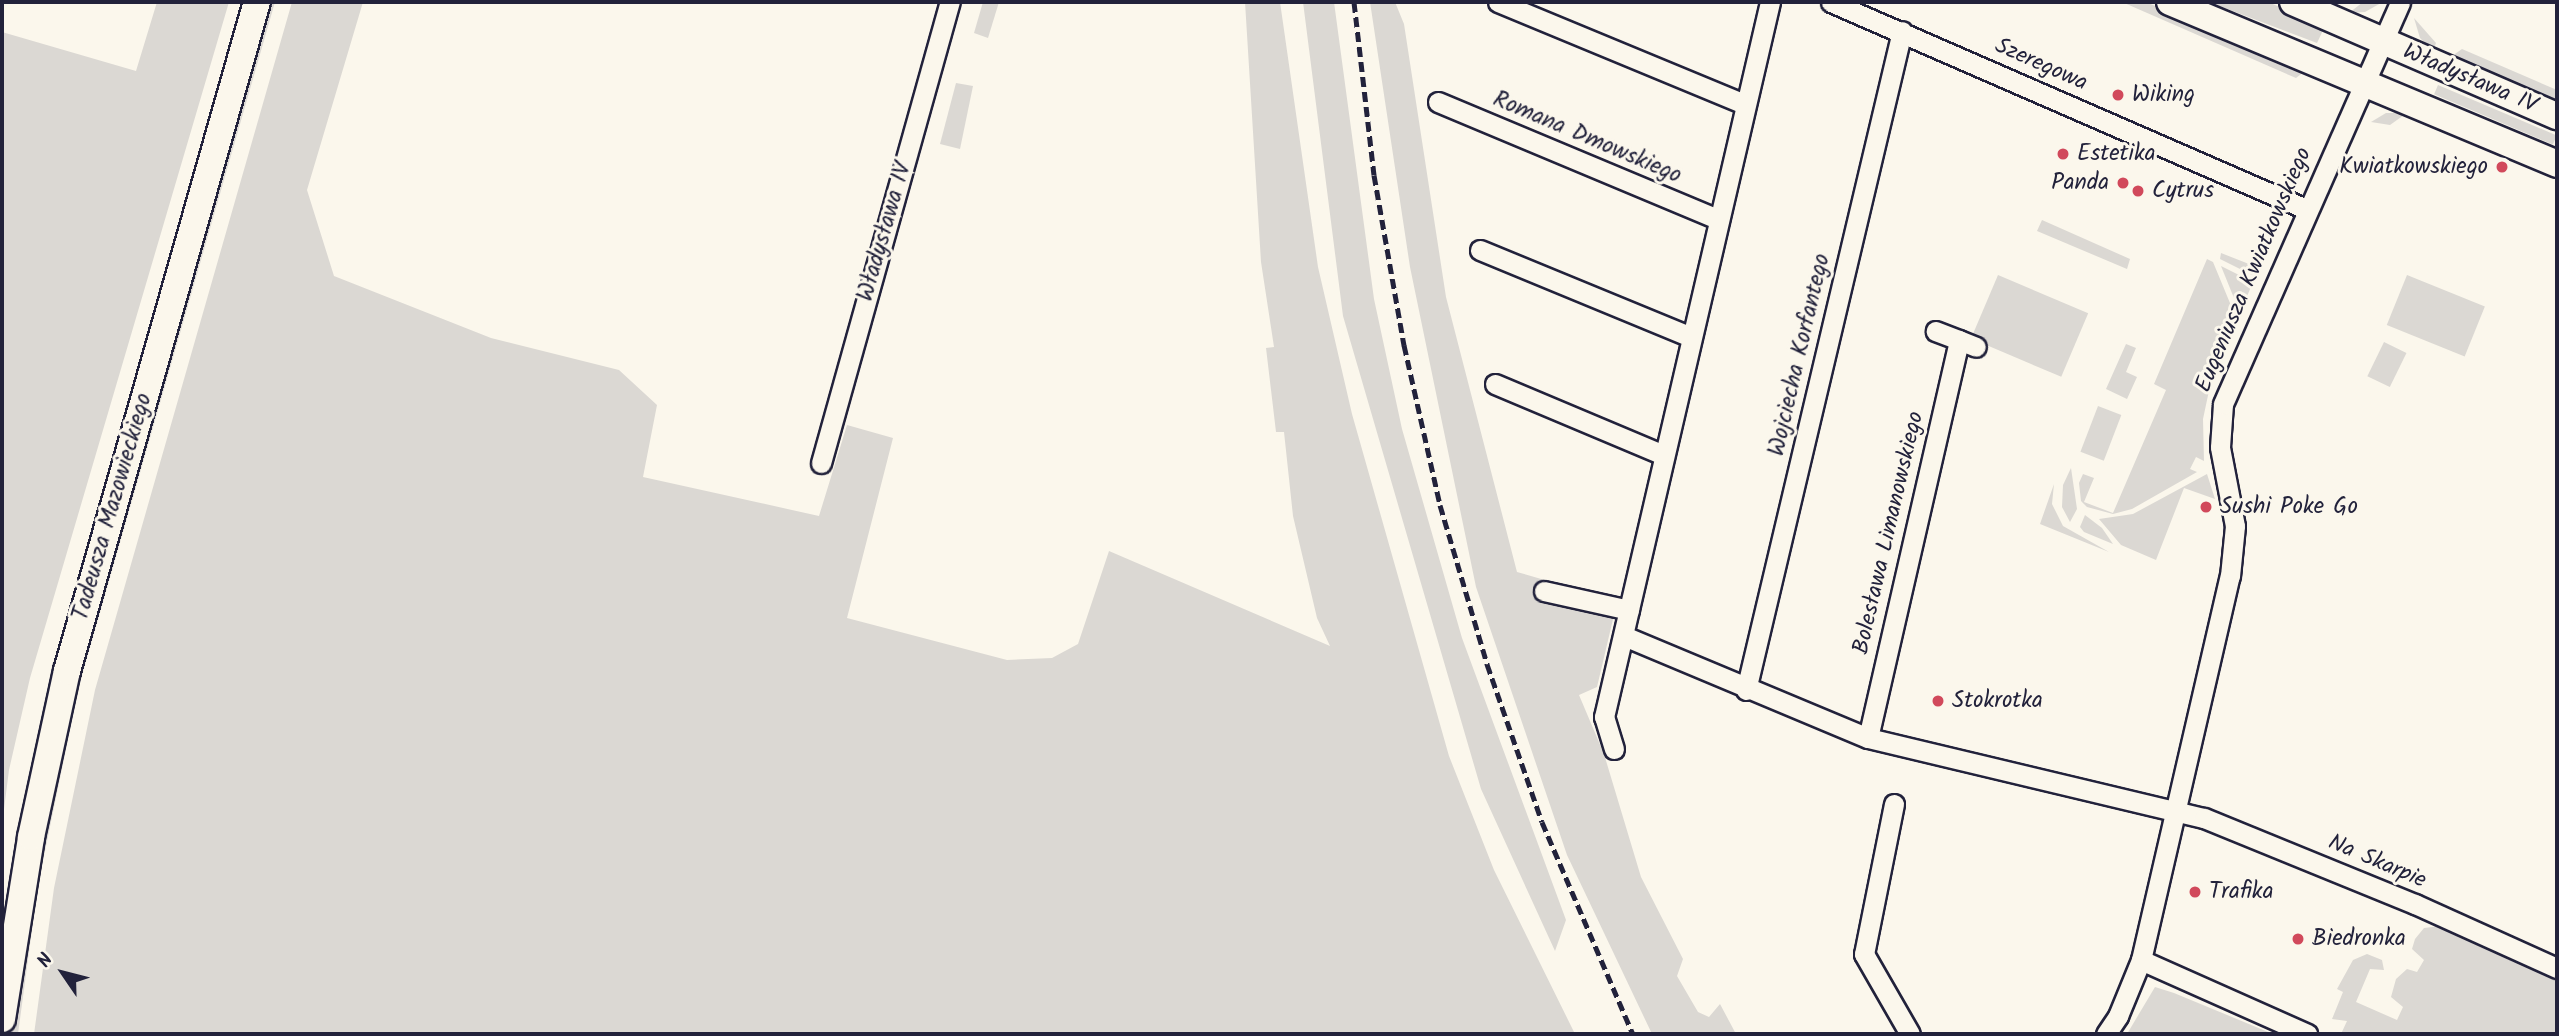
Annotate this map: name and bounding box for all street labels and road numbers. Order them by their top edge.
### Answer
street label: Szeregowa [1991,32,2091,98]
street label: Władysława IV [2399,38,2541,120]
street label: Romana Dmowskiego [1489,86,1685,190]
street label: Eugeniusza Kwiatkowskiego [2190,143,2318,397]
street label: Władysława IV [852,159,918,305]
street label: Wojciecha Korfantego [1763,251,1837,459]
street label: Tadeusza Mazowieckiego [67,390,159,624]
street label: Bolesława Limanowskiego [1848,409,1930,657]
street label: Na Skarpie [2324,829,2430,895]

